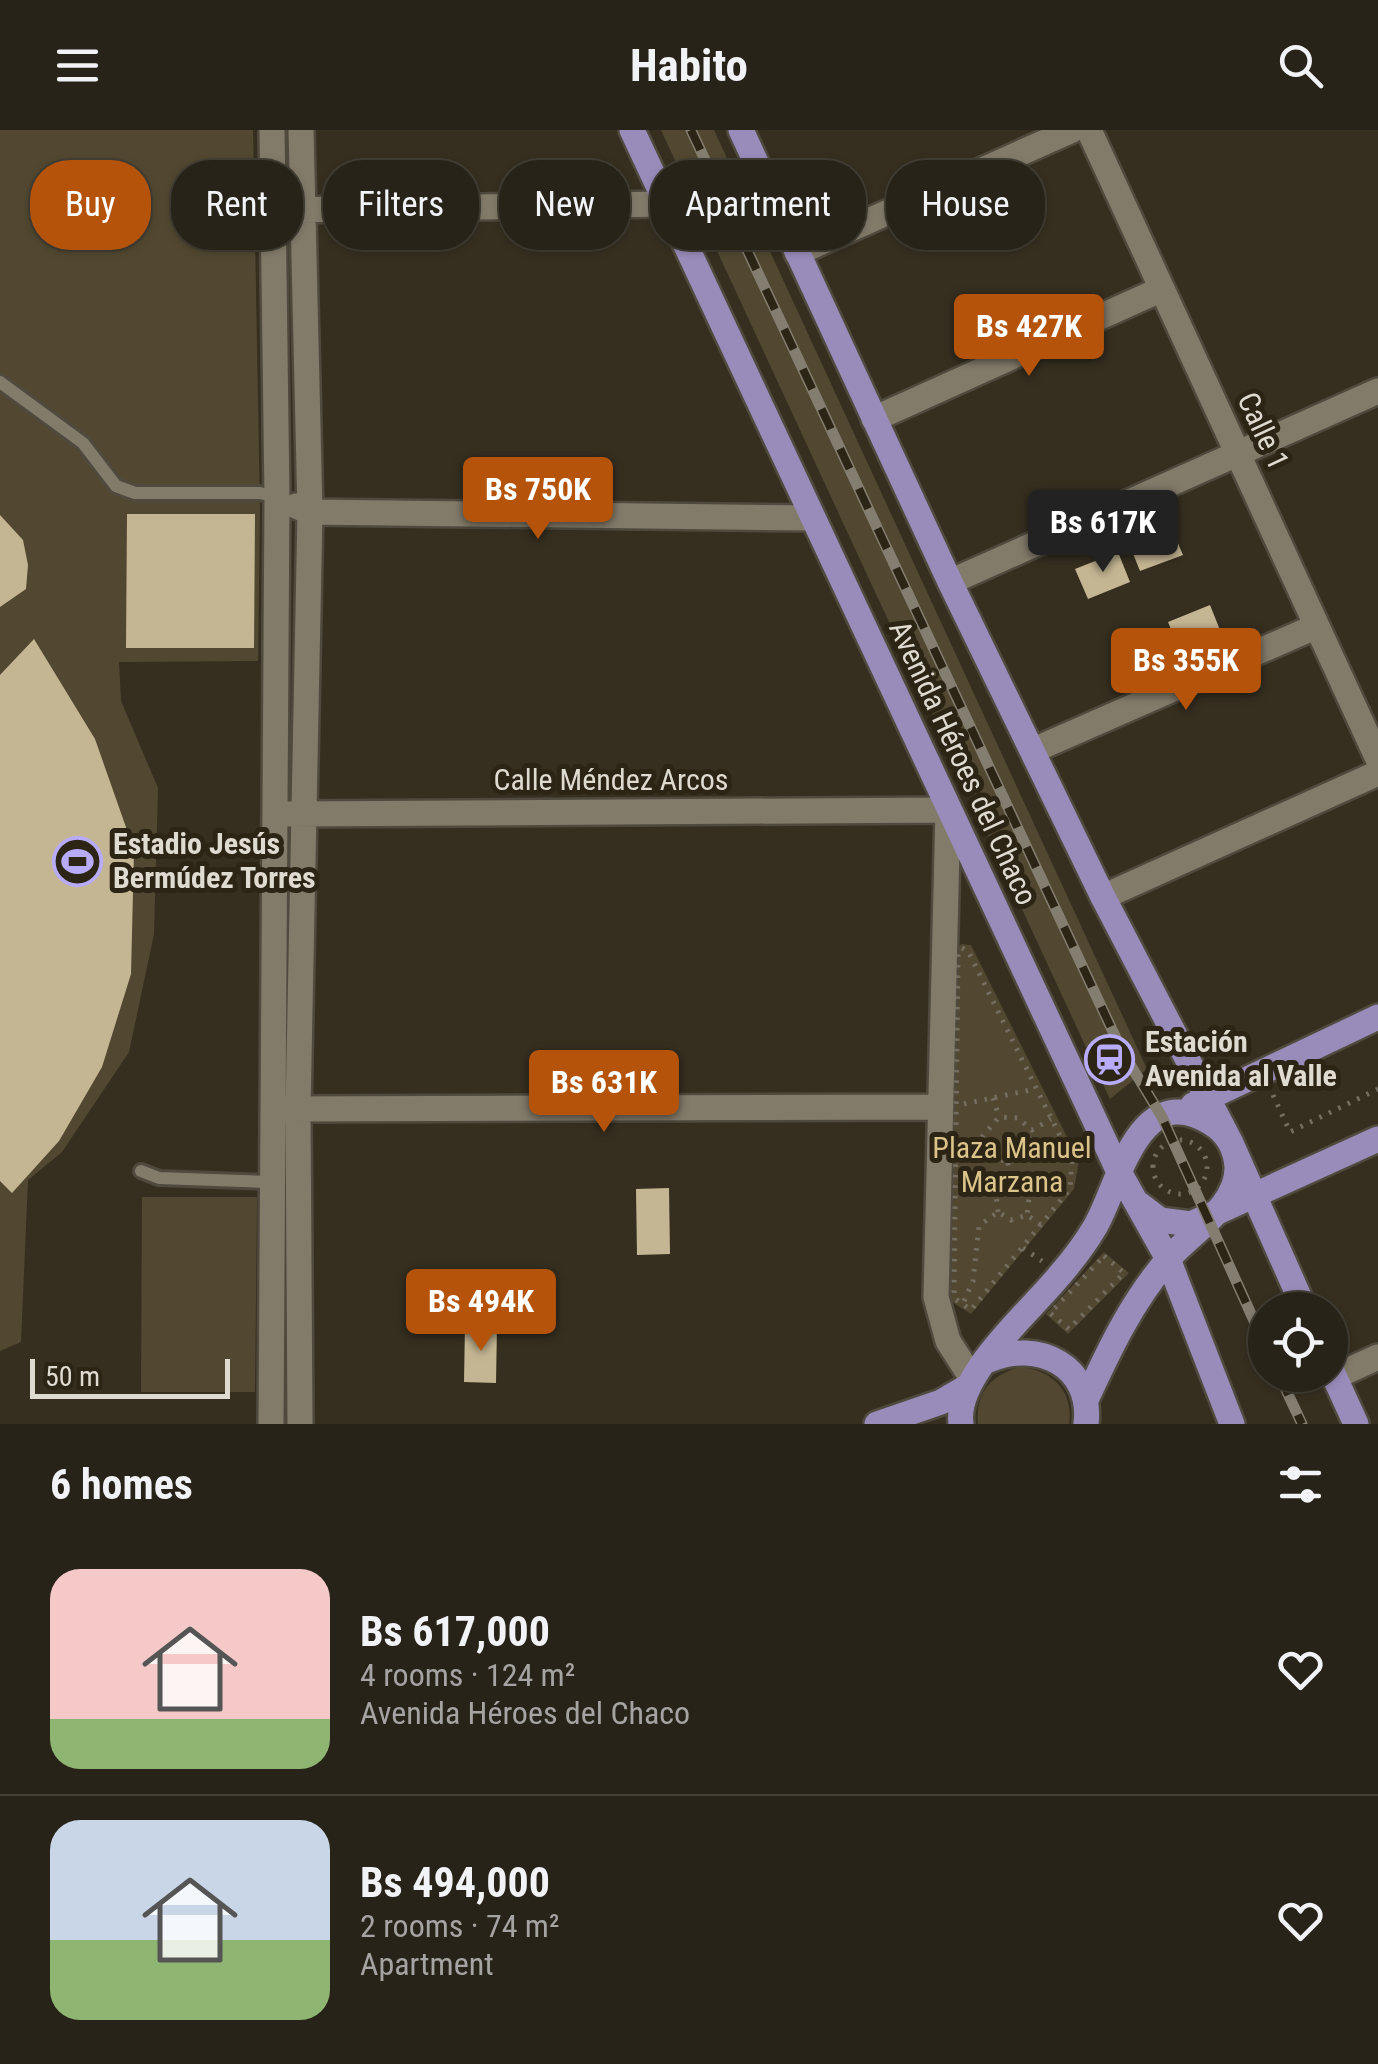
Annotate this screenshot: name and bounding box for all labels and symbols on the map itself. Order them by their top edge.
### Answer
pin: Bs 427K [937,294,1121,379]
street label: Calle 1 [1230,387,1296,475]
pin: Bs 750K [446,457,630,542]
pin: Bs 617K [1011,490,1195,575]
street label: Avenida Héroes del Chaco [882,615,1045,910]
pin: Bs 355K [1094,628,1278,713]
street label: Calle Méndez Arcos [493,762,729,797]
place label: Estadio Jesús Bermúdez Torres [113,826,316,895]
sports icon: Estadio Jesús Bermúdez Torres [52,835,104,887]
place label: Estación Avenida al Valle [1145,1024,1337,1093]
station icon: Estación Avenida al Valle [1084,1033,1136,1085]
pin: Bs 631K [512,1050,696,1135]
park label: Plaza Manuel Marzana [932,1130,1092,1199]
pin: Bs 494K [389,1269,573,1354]
scale bar [30,1354,230,1398]

